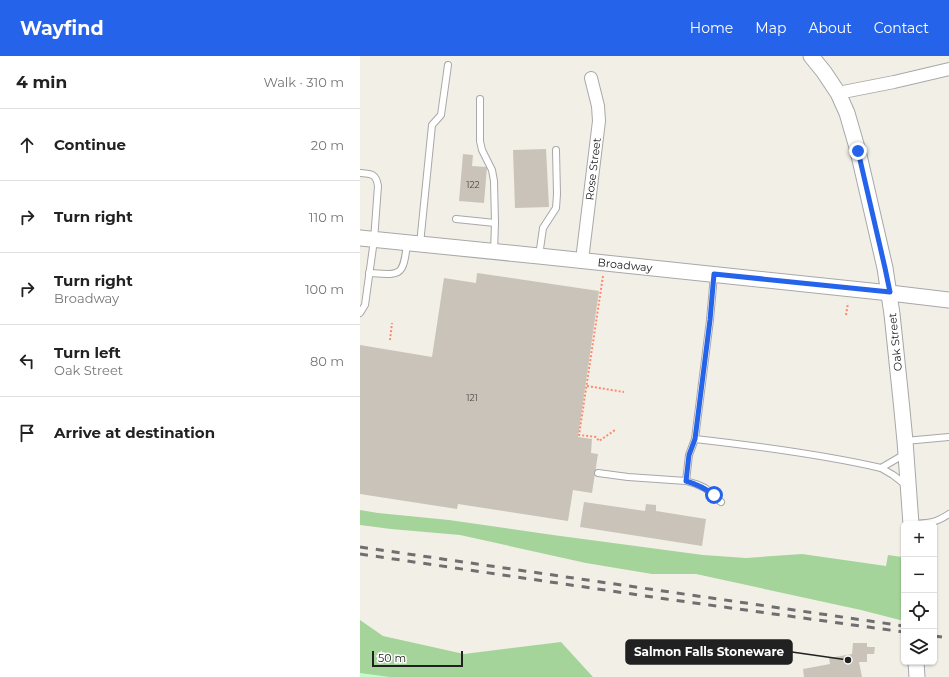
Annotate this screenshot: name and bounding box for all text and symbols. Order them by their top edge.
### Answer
text: Wayfind [20,17,104,40]
text: Home [690,19,733,37]
text: Map [755,19,786,37]
text: About [808,19,852,37]
text: Contact [874,19,929,37]
text: 4 min [16,72,67,92]
text: Walk · 310 m [263,74,344,90]
icon: ahead [16,134,38,156]
text: Continue [54,135,126,154]
street label: Rose Street [582,136,604,201]
text: 20 m [311,137,344,153]
route end [849,142,867,160]
house number: 122 [466,179,480,190]
icon: right [16,206,38,228]
text: Turn right [54,207,133,226]
text: 110 m [309,209,344,225]
street label: Broadway [597,255,653,275]
text: Turn right [54,271,133,290]
icon: right [16,278,38,300]
text: 100 m [305,281,344,297]
text: Broadway [54,290,119,306]
street label: Oak Street [885,312,905,372]
text: Turn left [54,343,121,362]
icon: left [16,350,38,372]
text: 80 m [310,353,344,369]
text: Oak Street [54,362,123,378]
house number: 121 [466,392,478,403]
icon: arrive [16,422,38,444]
text: Arrive at destination [54,423,215,442]
route start [705,486,723,504]
map controls [901,521,937,665]
button: + [901,521,937,557]
button: − [901,557,937,593]
button: locate [901,593,937,629]
button: layers [901,629,937,665]
callout: Salmon Falls Stoneware [626,640,792,664]
text: Salmon Falls Stoneware [634,644,784,659]
scale bar [372,649,463,668]
text: 50 m [378,651,406,665]

